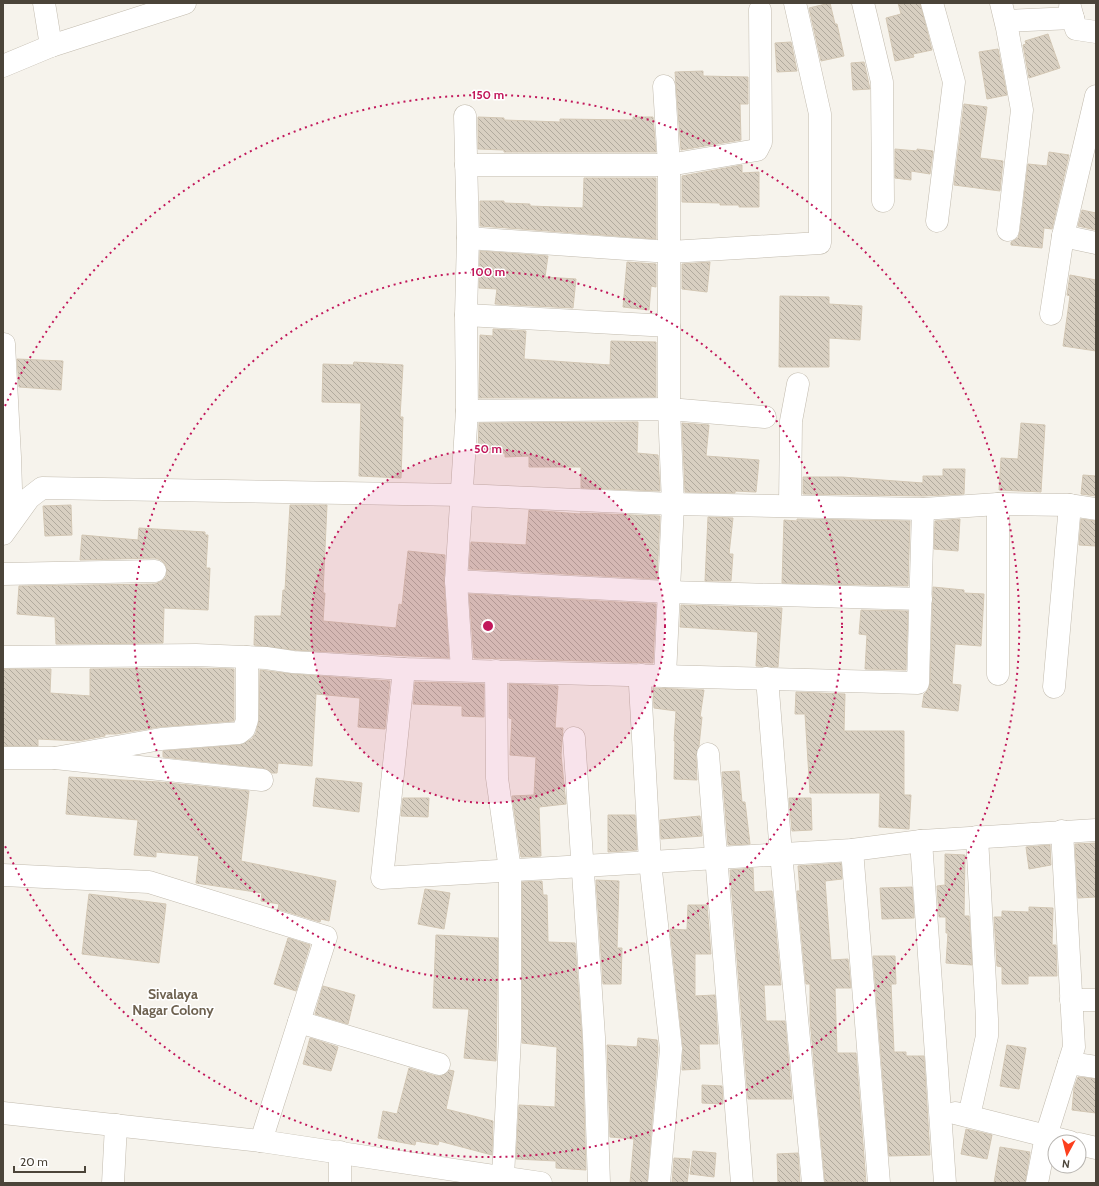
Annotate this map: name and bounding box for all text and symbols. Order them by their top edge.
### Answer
text: 150 m [472,87,504,102]
text: 100 m [471,264,505,279]
text: 50 m [474,441,502,456]
centre of rings [481,619,495,633]
district label: Sivalaya Nagar Colony [132,985,214,1019]
north arrow [1047,1134,1087,1174]
scale bar [14,1148,85,1174]
text: 20 m [20,1154,48,1169]
text: N [1061,1157,1070,1171]

